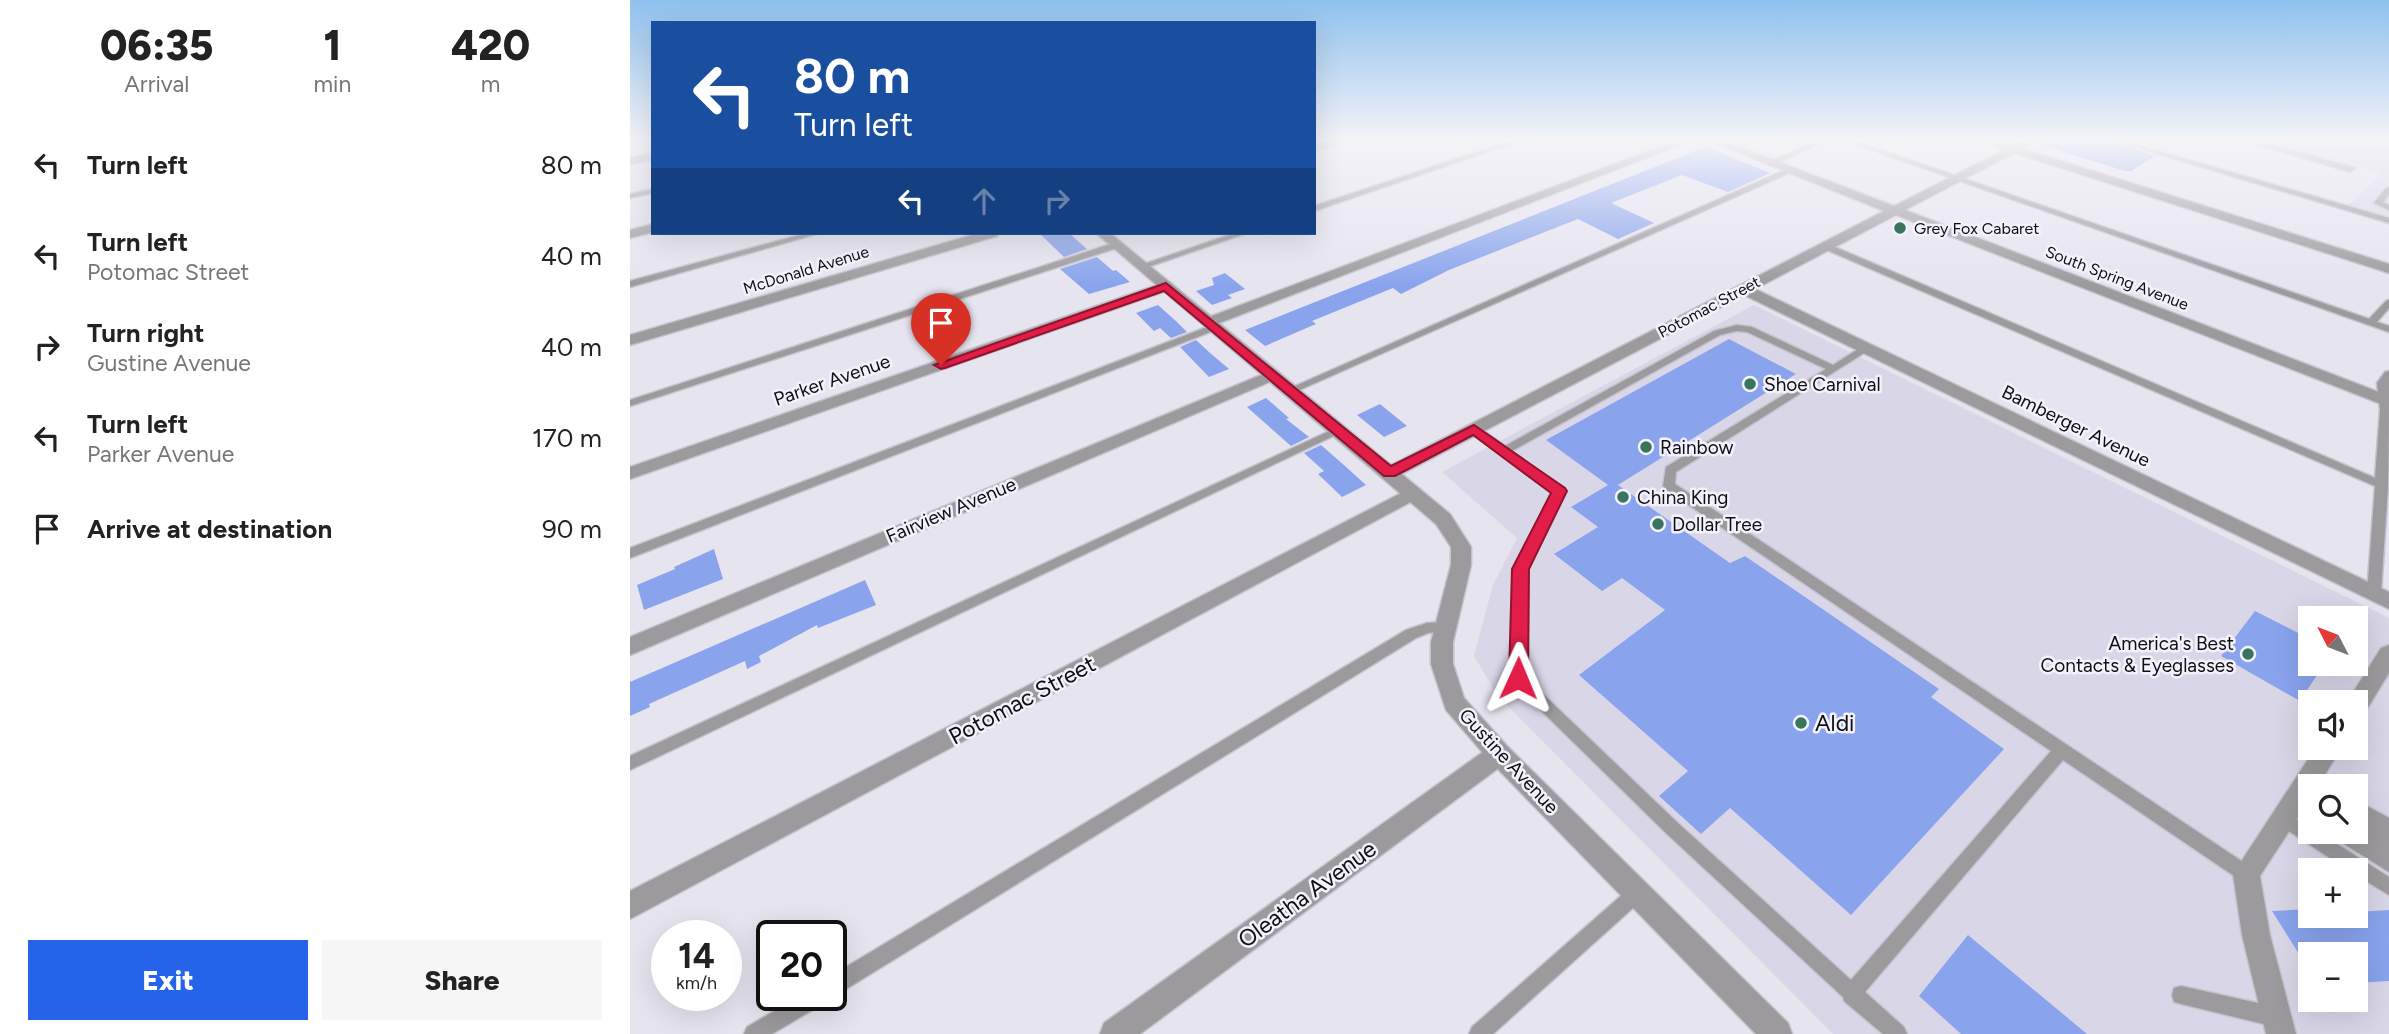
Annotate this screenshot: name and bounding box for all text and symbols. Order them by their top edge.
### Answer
text: 06:35 [100,20,214,71]
text: 1 [323,20,341,71]
text: 420 [451,20,530,71]
text: 80 m [794,46,910,105]
icon: left [679,49,770,140]
text: Arrival [124,70,189,98]
text: min [314,70,351,98]
text: m [481,70,500,98]
text: Turn left [794,106,913,144]
icon: left [28,146,66,184]
text: Turn left [87,149,188,181]
text: 80 m [541,149,602,181]
icon: left [892,182,930,220]
icon: ahead [965,182,1003,220]
icon: right [1038,182,1076,220]
place label: Grey Fox Cabaret [1914,219,2039,238]
marker: Grey Fox Cabaret [1892,220,1908,236]
text: Turn left [87,226,188,258]
icon: left [28,237,66,275]
text: 40 m [541,240,602,272]
street label: McDonald Avenue [741,242,871,298]
street label: South Spring Avenue [2043,242,2191,314]
text: Potomac Street [87,258,249,286]
street label: Potomac Street [1655,272,1763,342]
pin [911,293,971,365]
icon: arrive [922,304,960,342]
text: Turn right [87,317,204,349]
icon: right [28,328,66,366]
text: 40 m [541,331,602,363]
text: Gustine Avenue [87,349,251,377]
street label: Parker Avenue [771,349,893,411]
place label: Shoe Carnival [1764,373,1881,396]
marker: Shoe Carnival [1742,376,1758,392]
street label: Bamberger Avenue [1998,380,2154,472]
text: Turn left [87,408,188,440]
icon: left [28,419,66,457]
text: 170 m [532,422,602,454]
place label: Rainbow [1660,436,1733,459]
marker: Rainbow [1638,439,1654,455]
text: Parker Avenue [87,440,234,468]
street label: Fairview Avenue [883,472,1019,548]
place label: China King [1637,486,1728,509]
marker: China King [1615,489,1631,505]
icon: arrive [28,510,66,548]
text: Arrive at destination [87,513,332,545]
text: 90 m [542,513,602,545]
place label: Dollar Tree [1672,513,1762,536]
marker: Dollar Tree [1650,516,1666,532]
north arrow [2298,606,2368,676]
map controls [2298,606,2368,1012]
place label: America's Best Contacts & Eyeglasses [2041,632,2234,677]
position arrow [1481,641,1555,715]
marker: America's Best Contacts & Eyeglasses [2240,646,2256,662]
street label: Potomac Street [944,650,1100,750]
button: sound [2298,690,2368,760]
street label: Gustine Avenue [1454,704,1564,818]
place label: Aldi [1815,709,1854,737]
marker: Aldi [1793,715,1809,731]
button: search [2298,774,2368,844]
street label: Oleatha Avenue [1232,834,1382,954]
button: + [2298,858,2368,928]
speed limit sign: 20 [756,920,847,1011]
text: 14 [678,935,715,977]
button: Exit [28,940,308,1020]
button: Share [322,940,602,1020]
button: − [2298,942,2368,1012]
text: km/h [676,972,717,994]

